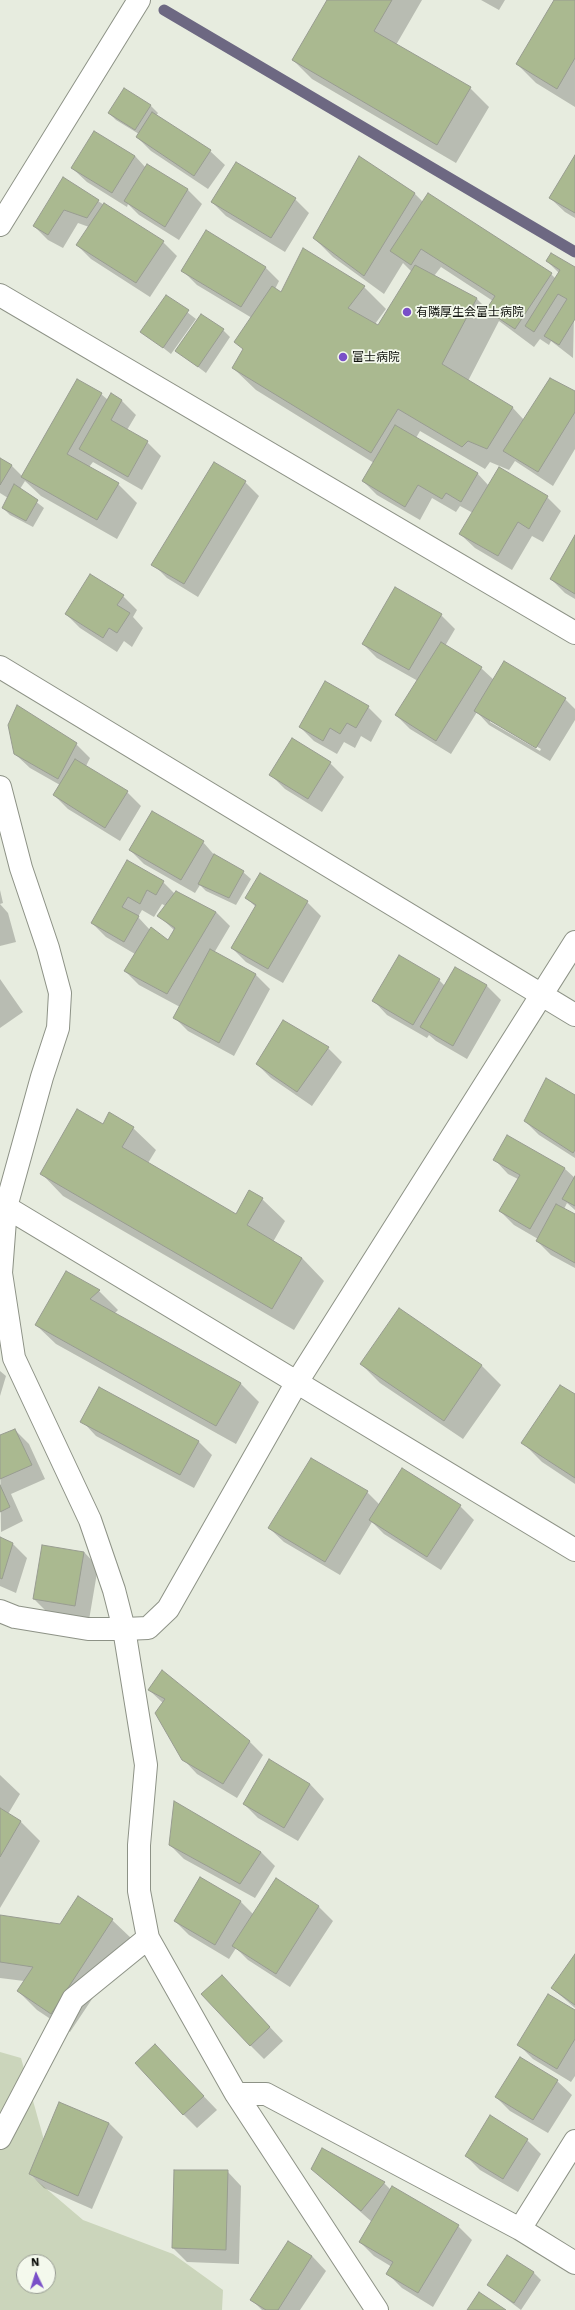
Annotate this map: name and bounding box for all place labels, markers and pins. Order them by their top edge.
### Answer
place label: 有隣厚生会富士病院 [416,305,524,319]
marker: 有隣厚生会富士病院 [401,306,413,318]
place label: 富士病院 [352,350,400,364]
marker: 富士病院 [337,351,349,363]

